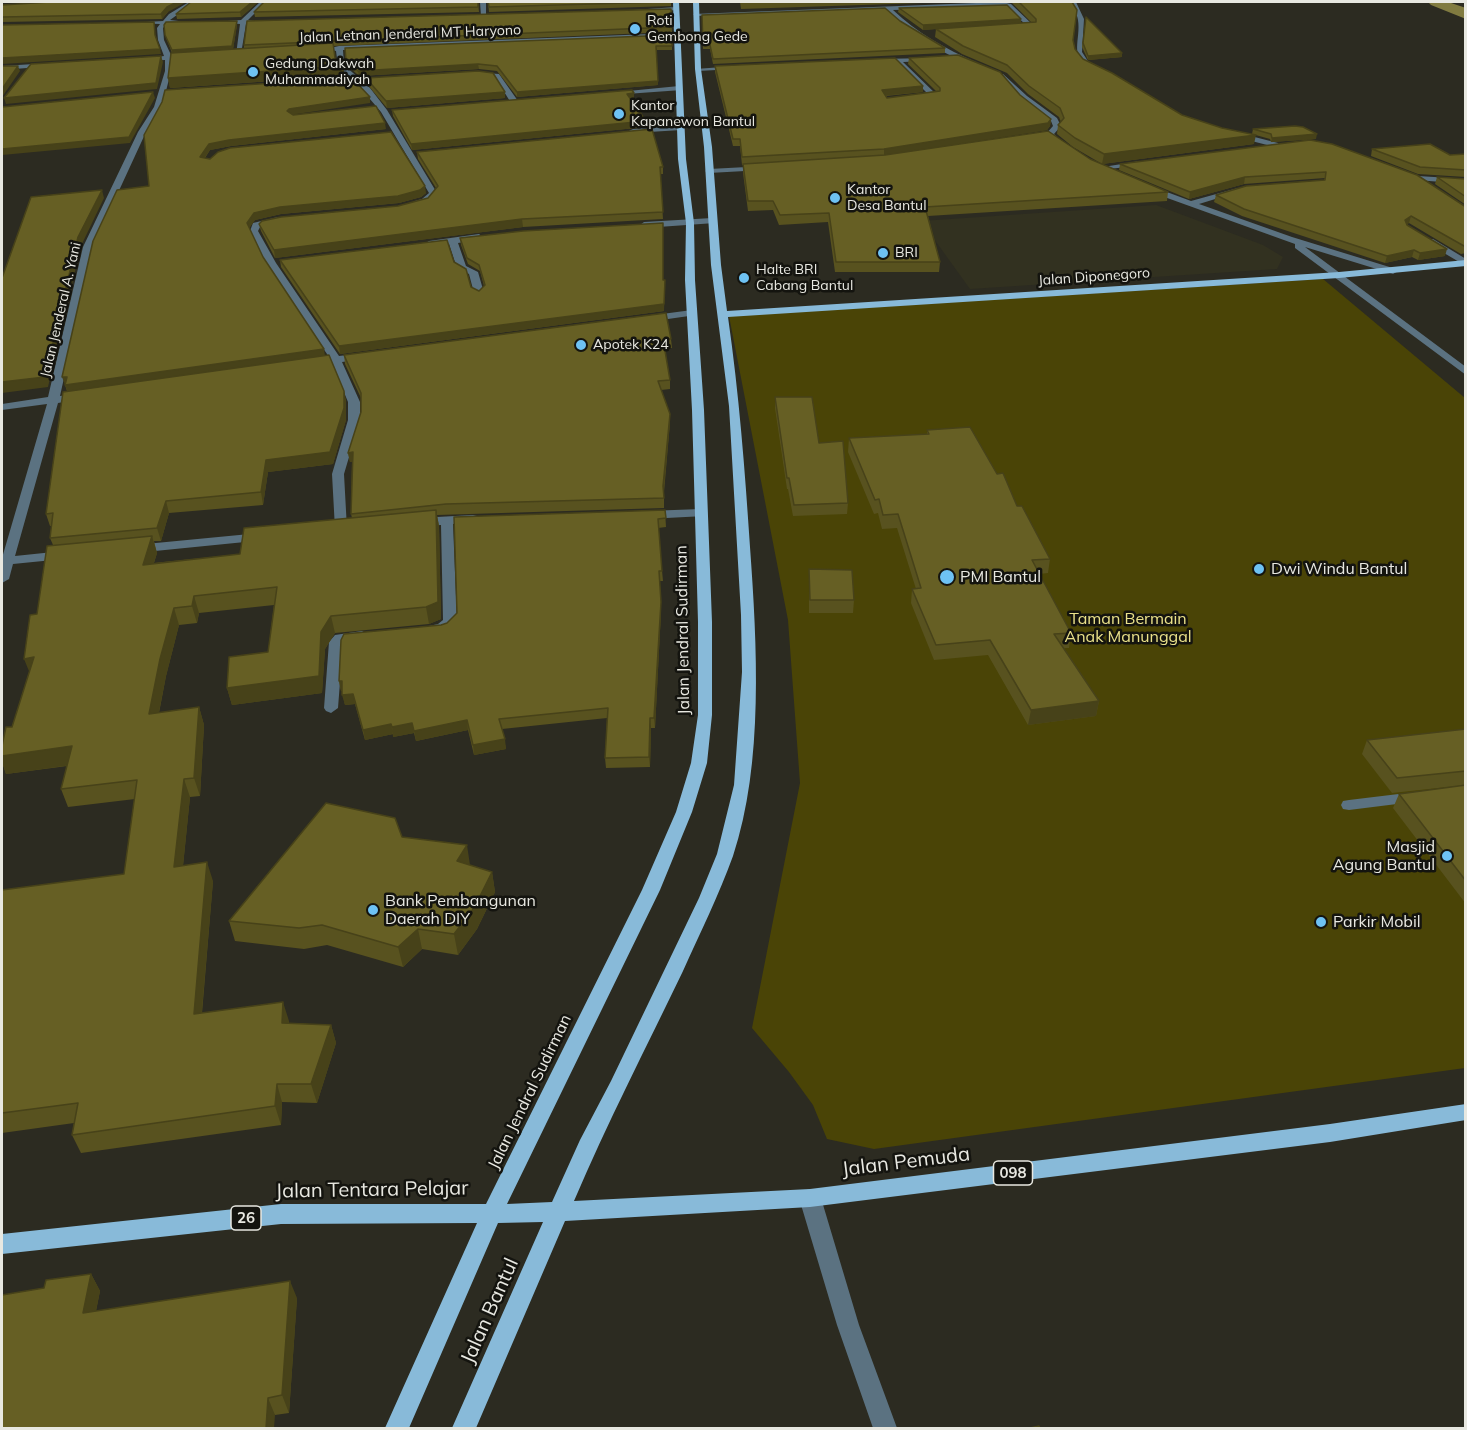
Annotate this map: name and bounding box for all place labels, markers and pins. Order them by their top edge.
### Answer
place label: Roti Gembong Gede [647,13,748,46]
marker: Roti Gembong Gede [628,22,642,36]
place label: Gedung Dakwah Muhammadiyah [265,56,374,88]
marker: Gedung Dakwah Muhammadiyah [246,65,260,79]
place label: Kantor Kapanewon Bantul [631,98,755,130]
marker: Kantor Kapanewon Bantul [612,107,626,121]
place label: Kantor Desa Bantul [847,182,927,214]
marker: Kantor Desa Bantul [828,191,842,205]
place label: BRI [895,245,918,261]
marker: BRI [876,246,890,260]
place label: Halte BRI Cabang Bantul [756,262,853,294]
marker: Halte BRI Cabang Bantul [737,271,751,285]
place label: Apotek K24 [593,337,669,353]
marker: Apotek K24 [574,338,588,352]
place label: Dwi Windu Bantul [1271,559,1407,579]
marker: Dwi Windu Bantul [1252,562,1266,576]
place label: PMI Bantul [960,567,1041,587]
marker: PMI Bantul [938,568,956,586]
place label: Masjid Agung Bantul [1333,837,1435,875]
marker: Masjid Agung Bantul [1440,849,1454,863]
place label: Bank Pembangunan Daerah DIY [385,891,536,929]
marker: Bank Pembangunan Daerah DIY [366,903,380,917]
place label: Parkir Mobil [1333,912,1421,932]
marker: Parkir Mobil [1314,915,1328,929]

